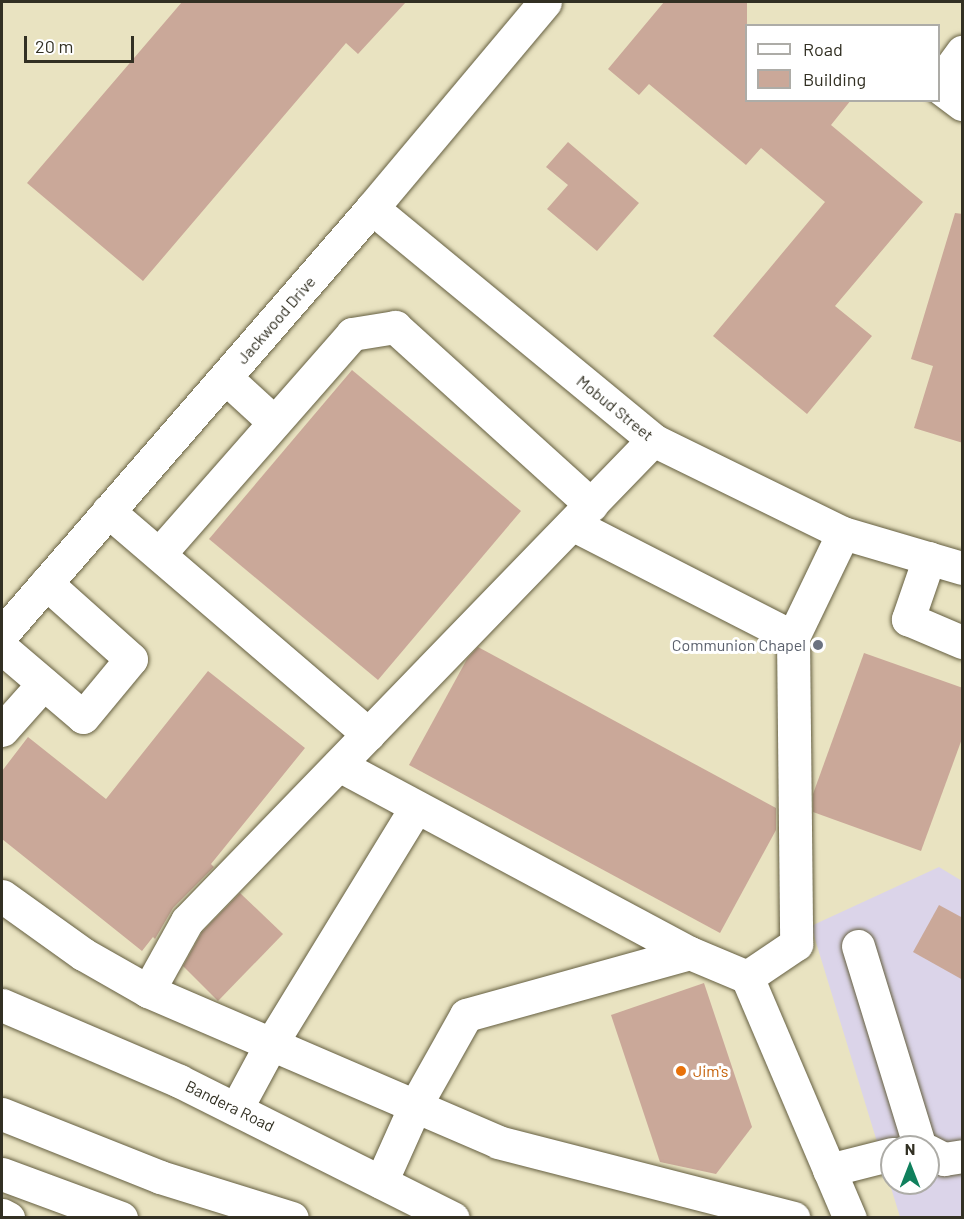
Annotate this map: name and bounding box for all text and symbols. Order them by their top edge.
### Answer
scale bar [27,24,136,62]
legend [745,24,940,102]
text: 20 m [35,35,73,57]
text: Road [803,38,843,60]
text: Building [803,68,866,90]
street label: Jackwood Drive [233,272,319,368]
street label: Mobud Street [573,371,657,445]
place label: Communion Chapel [672,635,806,655]
marker: Communion Chapel [811,638,825,652]
place label: Jim's [693,1061,728,1081]
marker: Jim's [674,1064,688,1078]
street label: Bandera Road [182,1076,278,1136]
north arrow [880,1135,940,1195]
text: N [905,1139,915,1158]

